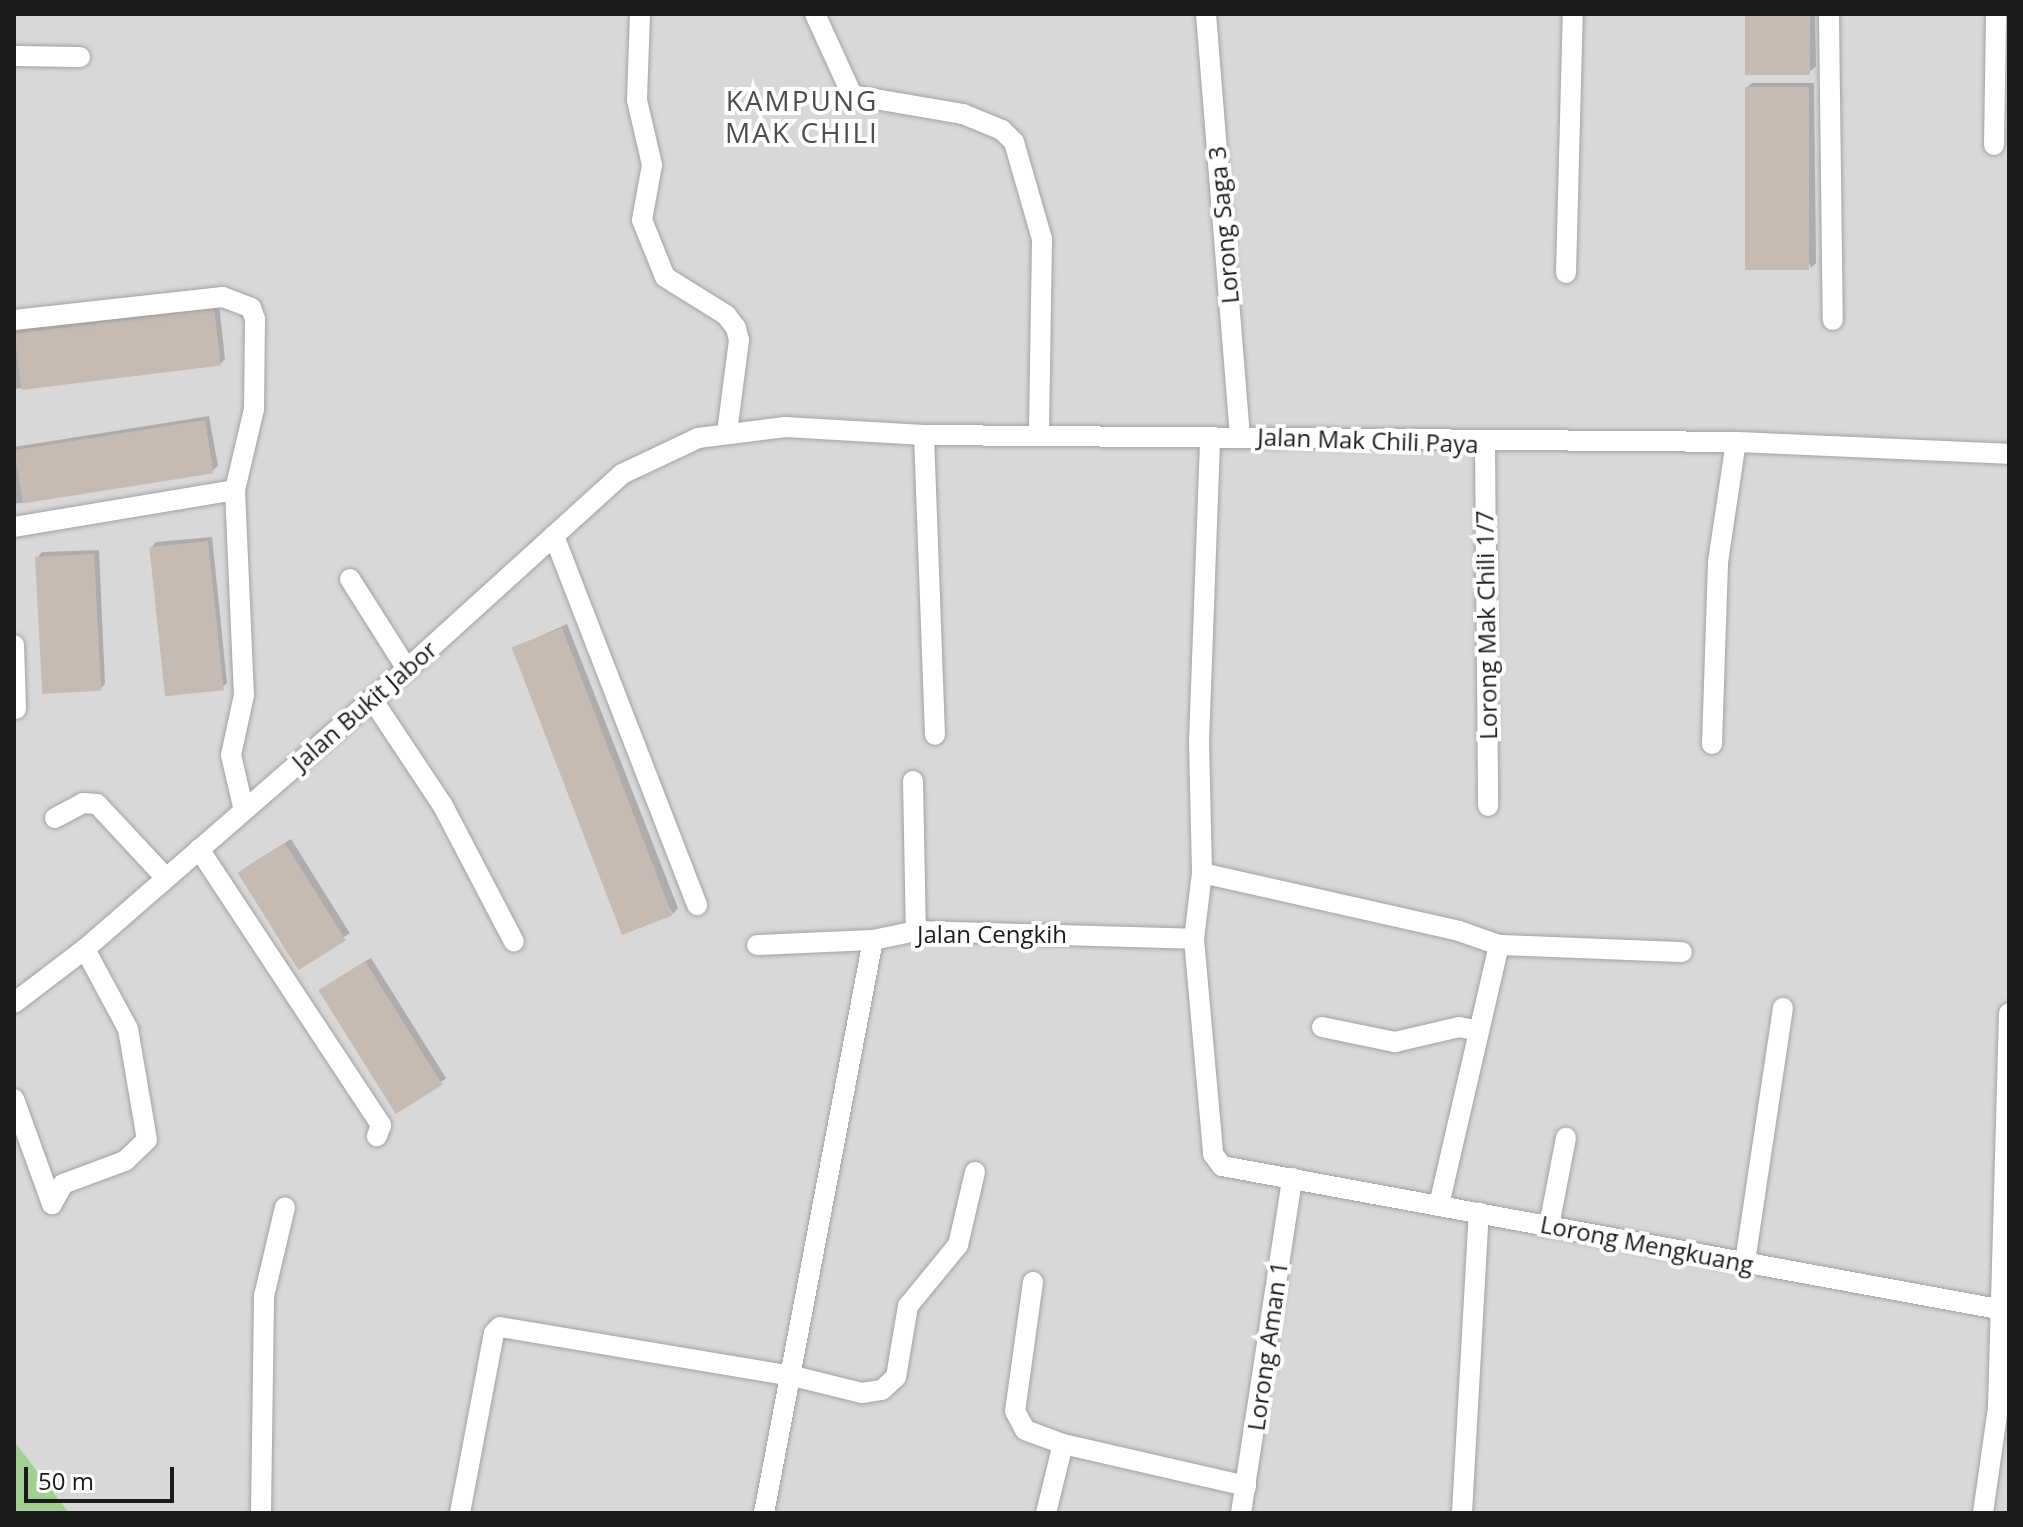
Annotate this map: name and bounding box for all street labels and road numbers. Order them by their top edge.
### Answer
street label: Lorong Saga 3 [1202,145,1244,305]
street label: Jalan Mak Chili Paya [1257,422,1479,458]
street label: Lorong Mak Chili 1/7 [1470,510,1502,740]
street label: Jalan Bukit Jabor [286,634,442,776]
street label: Jalan Cengkih [917,920,1067,948]
street label: Lorong Mengkuang [1538,1209,1756,1279]
street label: Lorong Aman 1 [1241,1260,1293,1432]

